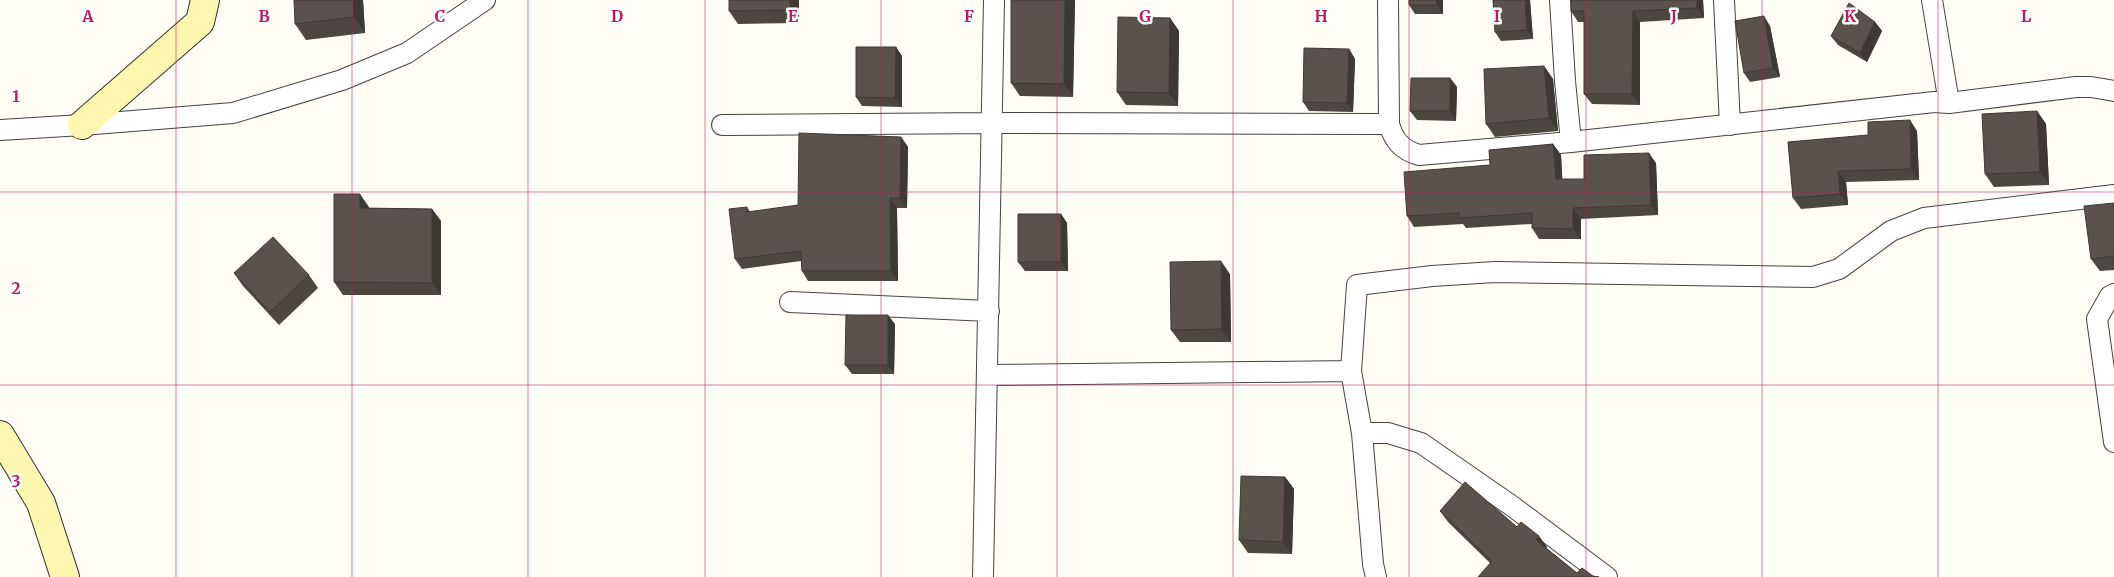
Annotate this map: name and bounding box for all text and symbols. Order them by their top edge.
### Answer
text: A [81,6,94,26]
text: B [258,6,270,26]
text: C [435,6,445,26]
text: D [611,6,623,26]
text: E [788,6,799,26]
text: F [964,6,974,26]
text: G [1139,6,1151,26]
text: H [1314,6,1328,26]
text: I [1494,6,1500,26]
text: J [1670,6,1677,26]
text: K [1844,6,1856,26]
text: L [2021,6,2031,26]
text: 1 [12,86,20,106]
text: 2 [11,278,21,298]
text: 3 [11,471,21,491]

